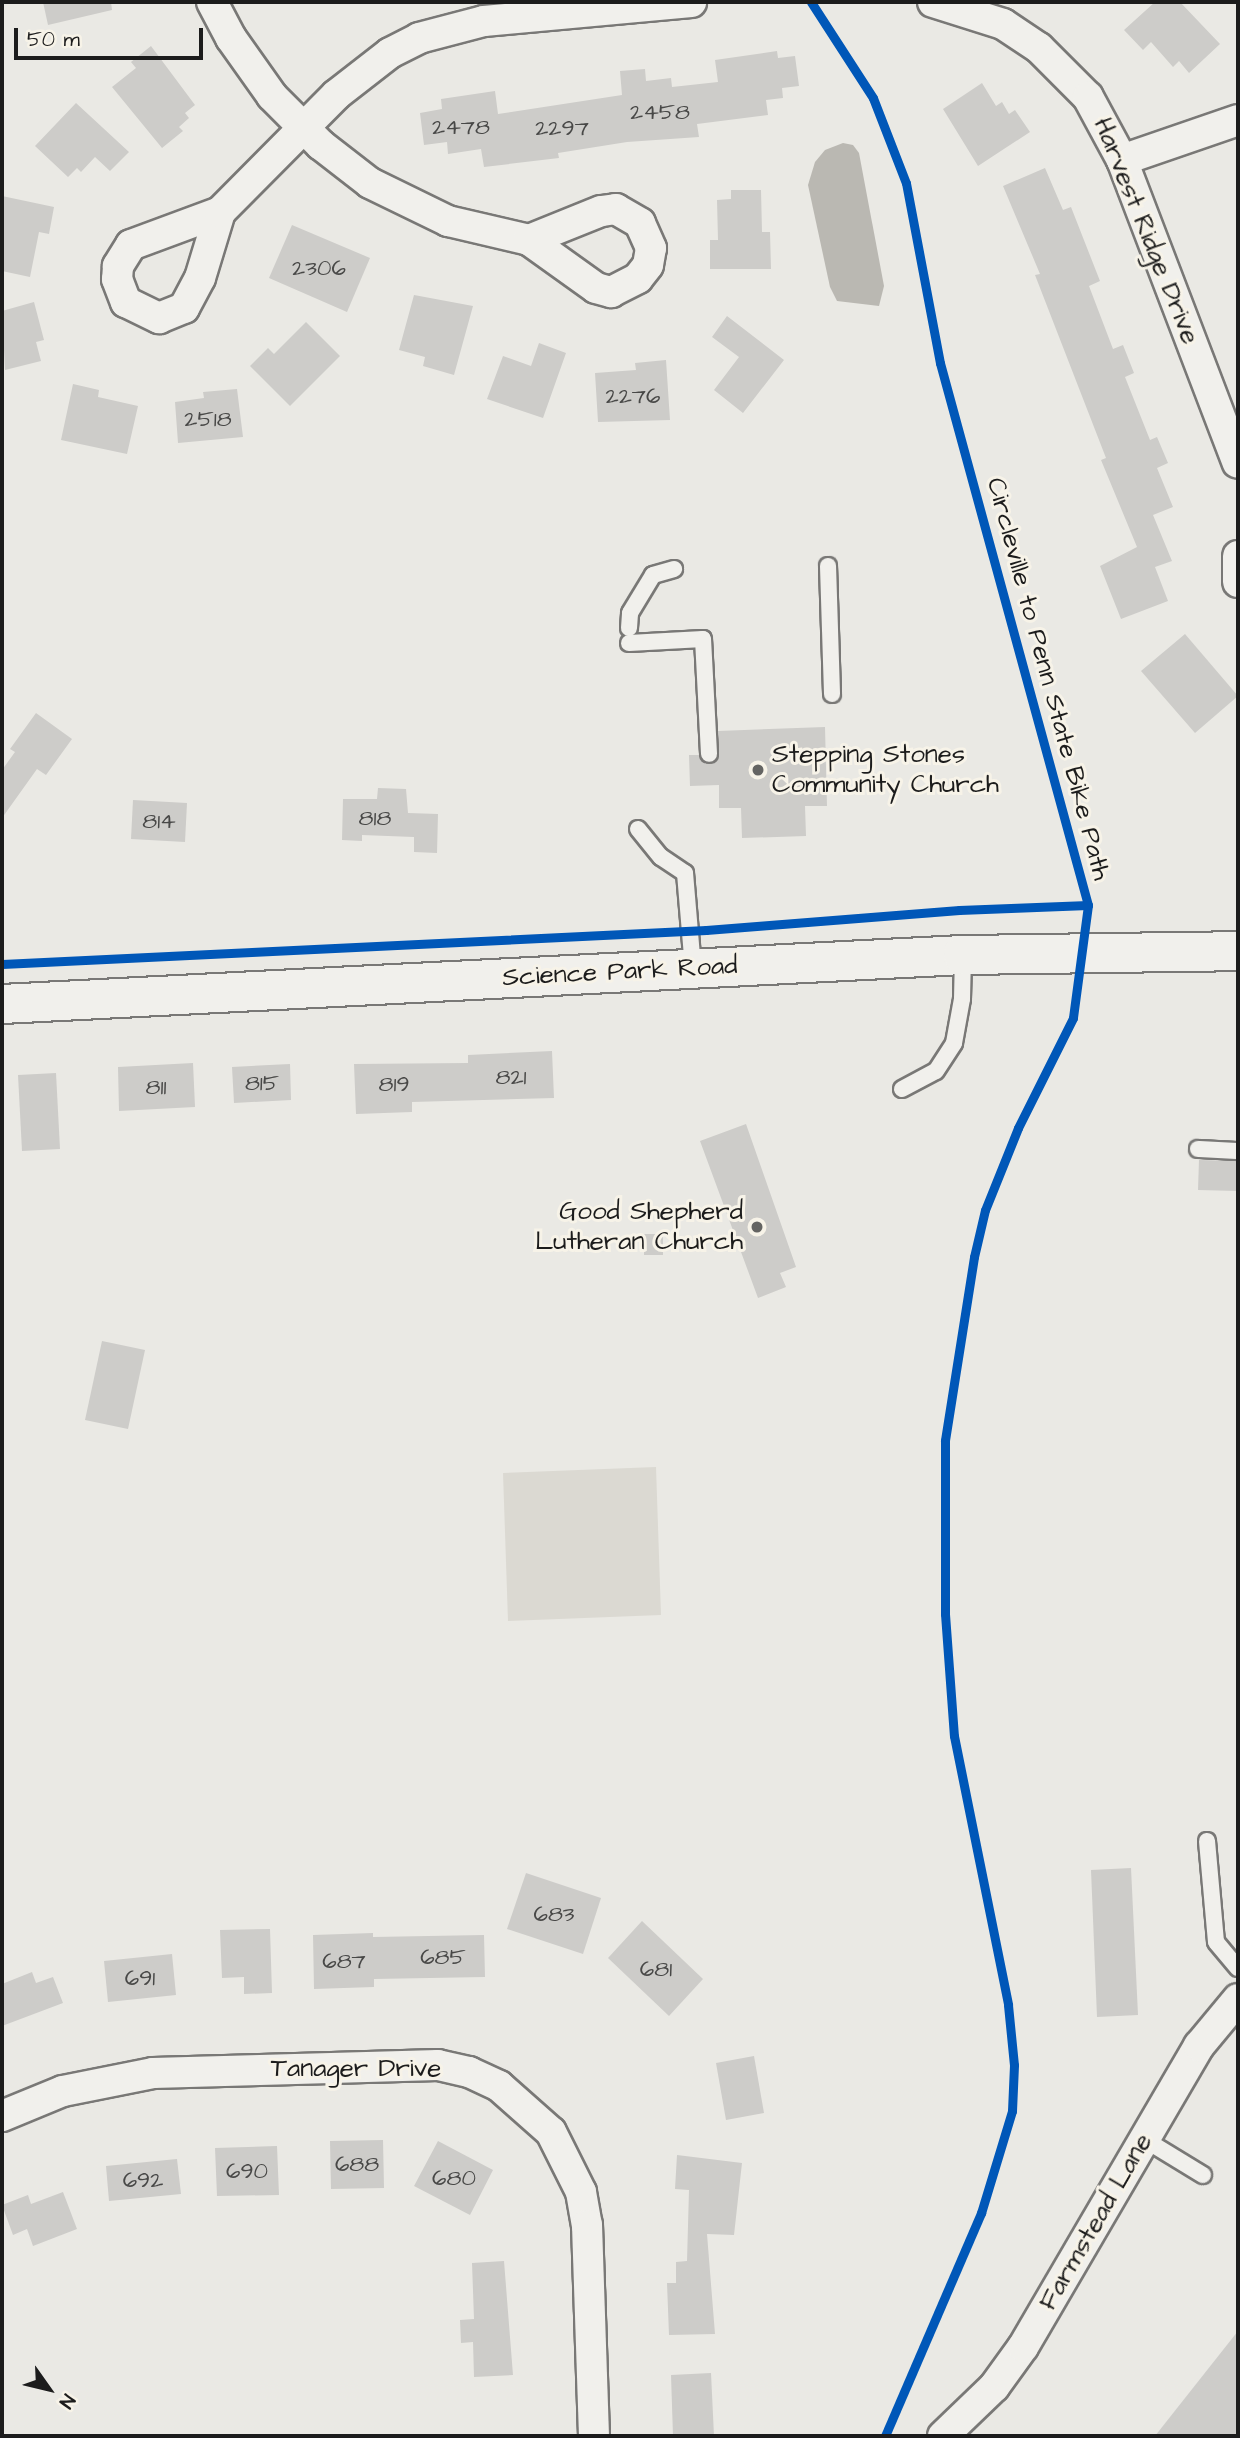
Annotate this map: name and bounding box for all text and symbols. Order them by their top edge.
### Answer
scale bar [18,14,206,58]
text: 50 m [27,25,80,54]
house number: 2458 [630,98,690,126]
house number: 2478 [432,113,490,141]
street label: Harvest Ridge Drive [1086,113,1206,349]
house number: 2297 [535,114,589,142]
house number: 2306 [292,254,346,282]
house number: 2276 [606,382,660,410]
house number: 2518 [184,405,232,433]
street label: Circleville to Penn State Bike Path [979,474,1117,884]
place label: Stepping Stones Community Church [772,739,999,800]
marker: Stepping Stones Community Church [750,762,766,778]
house number: 818 [359,804,391,832]
house number: 814 [142,807,176,835]
street label: Science Park Road [502,950,738,994]
house number: 821 [495,1063,527,1091]
house number: 815 [245,1069,279,1097]
house number: 819 [379,1070,409,1098]
house number: 811 [146,1073,166,1101]
place label: Good Shepherd Lutheran Church [535,1196,743,1258]
marker: Good Shepherd Lutheran Church [749,1219,765,1235]
house number: 683 [533,1900,575,1928]
house number: 685 [420,1943,466,1971]
house number: 687 [322,1947,366,1975]
house number: 681 [640,1955,672,1983]
house number: 691 [125,1964,155,1992]
street label: Tanager Drive [271,2053,441,2085]
street label: Farmstead Lane [1033,2128,1159,2316]
house number: 688 [335,2150,379,2178]
house number: 690 [226,2157,268,2185]
house number: 680 [432,2164,476,2192]
house number: 692 [123,2166,163,2194]
north arrow [14,2354,84,2424]
text: N [52,2389,81,2414]

